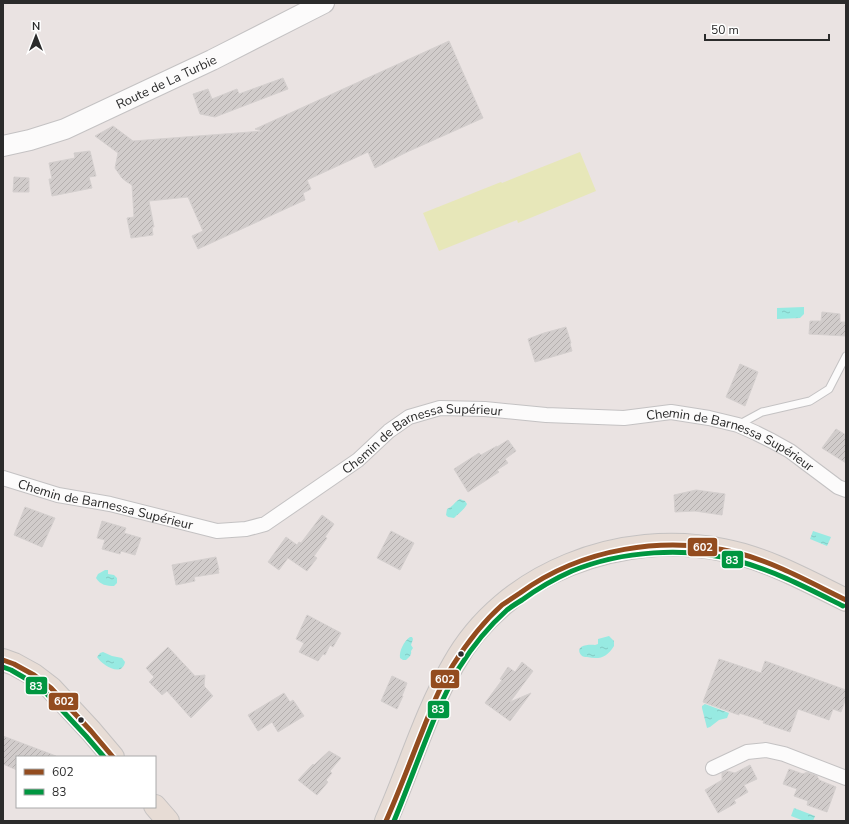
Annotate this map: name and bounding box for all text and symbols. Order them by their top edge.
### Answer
north arrow [16,16,56,56]
scale bar [705,16,829,42]
text: N [32,19,40,34]
text: 50 m [711,22,739,38]
street label: Route de La Turbie [113,51,220,114]
street label: Chemin de Barnessa Supérieur [339,400,503,479]
street label: Chemin de Barnessa Supérieur [645,404,818,476]
street label: Chemin de Barnessa Supérieur [16,475,195,535]
line badge: 602 [687,537,718,557]
text: 602 [693,540,713,555]
line badge: 83 [721,550,744,569]
text: 83 [725,553,739,568]
unlabelled marker [456,649,466,659]
line badge: 602 [430,669,460,689]
text: 602 [435,672,455,687]
line badge: 83 [25,676,48,695]
text: 83 [29,679,43,694]
line badge: 602 [48,692,79,711]
text: 602 [54,694,74,709]
line badge: 83 [427,700,450,719]
text: 83 [431,702,445,717]
unlabelled marker [76,715,86,725]
legend [16,756,156,808]
text: 602 [52,764,74,780]
text: 83 [52,784,66,800]

